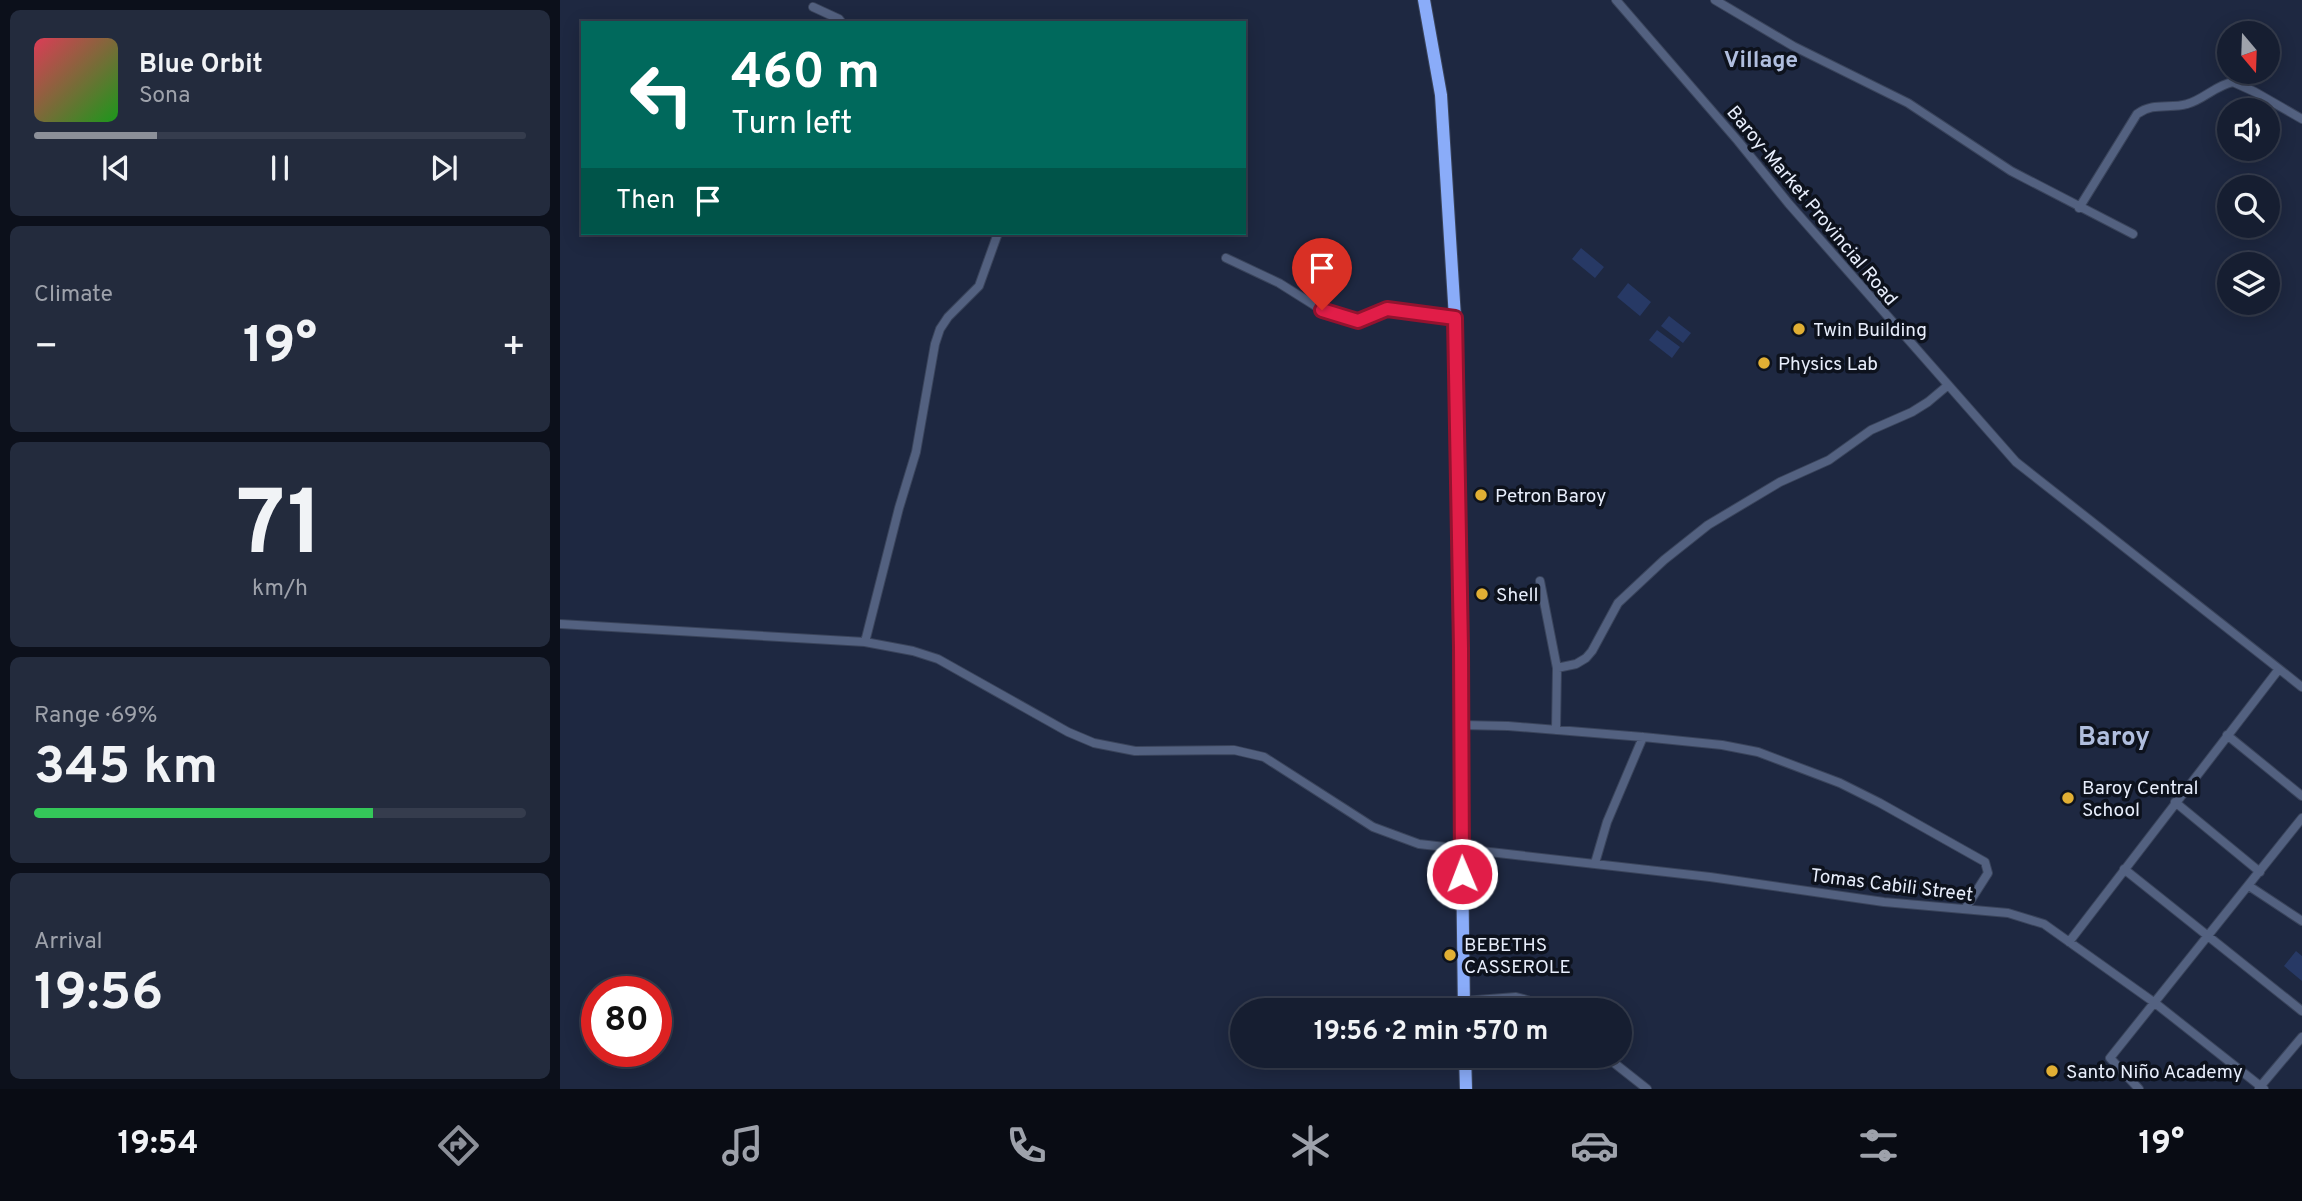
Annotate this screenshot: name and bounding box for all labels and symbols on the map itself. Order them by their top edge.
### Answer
north arrow [2217,21,2280,84]
district label: Village [1724,47,1798,76]
street label: Baroy-Market Provincial Road [1721,101,1902,311]
pin [1292,238,1352,310]
place label: Twin Building [1813,319,1927,343]
marker: Twin Building [1791,321,1807,337]
place label: Physics Lab [1778,353,1878,377]
marker: Physics Lab [1756,355,1772,371]
place label: Petron Baroy [1495,485,1606,509]
marker: Petron Baroy [1473,487,1489,503]
place label: Shell [1496,584,1539,608]
marker: Shell [1474,586,1490,602]
district label: Baroy [2078,722,2150,755]
place label: Baroy Central School [2082,777,2198,823]
marker: Baroy Central School [2060,790,2076,806]
position arrow [1425,837,1499,911]
street label: Tomas Cabili Street [1809,864,1975,908]
place label: BEBETHS CASSEROLE [1464,934,1571,980]
marker: BEBETHS CASSEROLE [1442,947,1458,963]
speed limit sign: 80 [581,976,672,1067]
place label: Santo Niño Academy [2066,1061,2243,1085]
marker: Santo Niño Academy [2044,1063,2060,1079]

